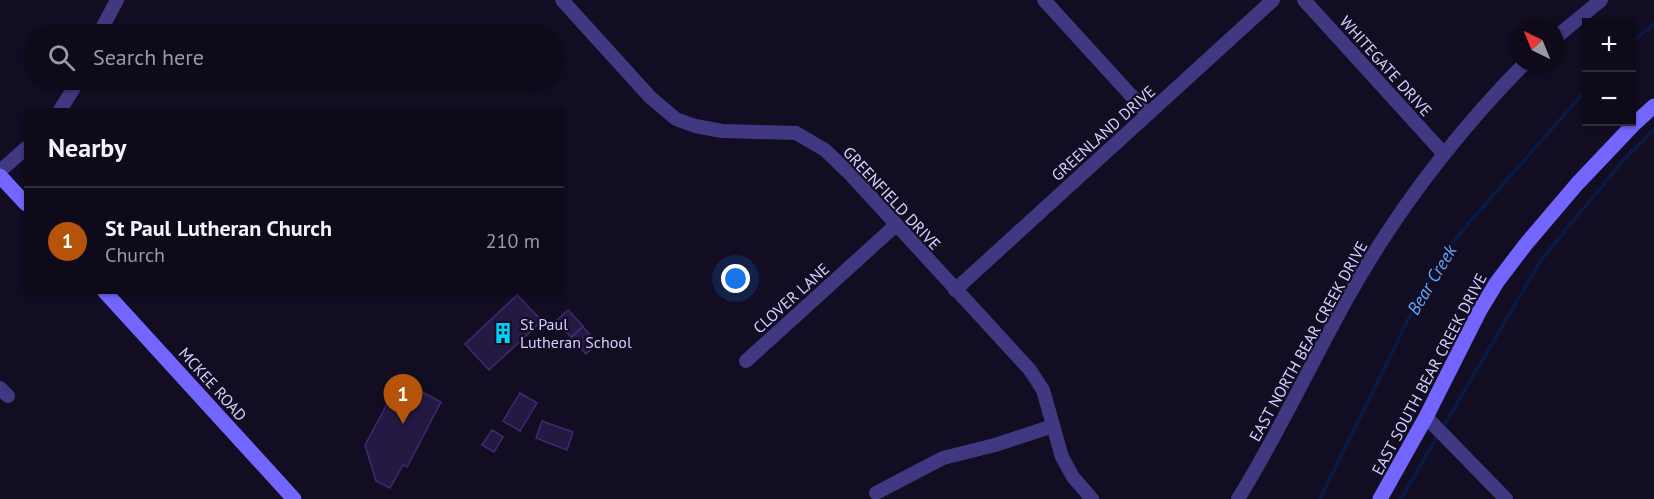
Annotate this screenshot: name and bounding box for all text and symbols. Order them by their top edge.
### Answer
street label: WHITEGATE DRIVE [1336,12,1436,120]
north arrow [1510,18,1564,72]
map controls [1582,18,1636,126]
button: + [1582,18,1636,72]
search box [24,24,564,90]
icon: search [45,41,78,74]
text: Search here [93,43,204,71]
button: − [1582,72,1636,126]
street label: GREENLAND DRIVE [1047,81,1159,185]
text: Nearby [48,131,126,164]
street label: GREENFIELD DRIVE [839,142,945,254]
text: St Paul Lutheran Church [105,214,332,242]
text: 1 [62,228,73,254]
text: 210 m [486,228,540,254]
street label: EAST NORTH BEAR CREEK DRIVE [1245,237,1371,445]
water label: Bear Creek [1402,240,1462,319]
text: Church [105,242,165,268]
street label: CLOVER LANE [749,259,833,337]
your location [721,264,750,293]
street label: EAST SOUTH BEAR CREEK DRIVE [1367,270,1491,478]
place label: St Paul Lutheran School [520,314,632,352]
building icon: St Paul Lutheran School [491,321,515,345]
street label: MCKEE ROAD [175,343,251,425]
pin: 1 [384,374,422,424]

